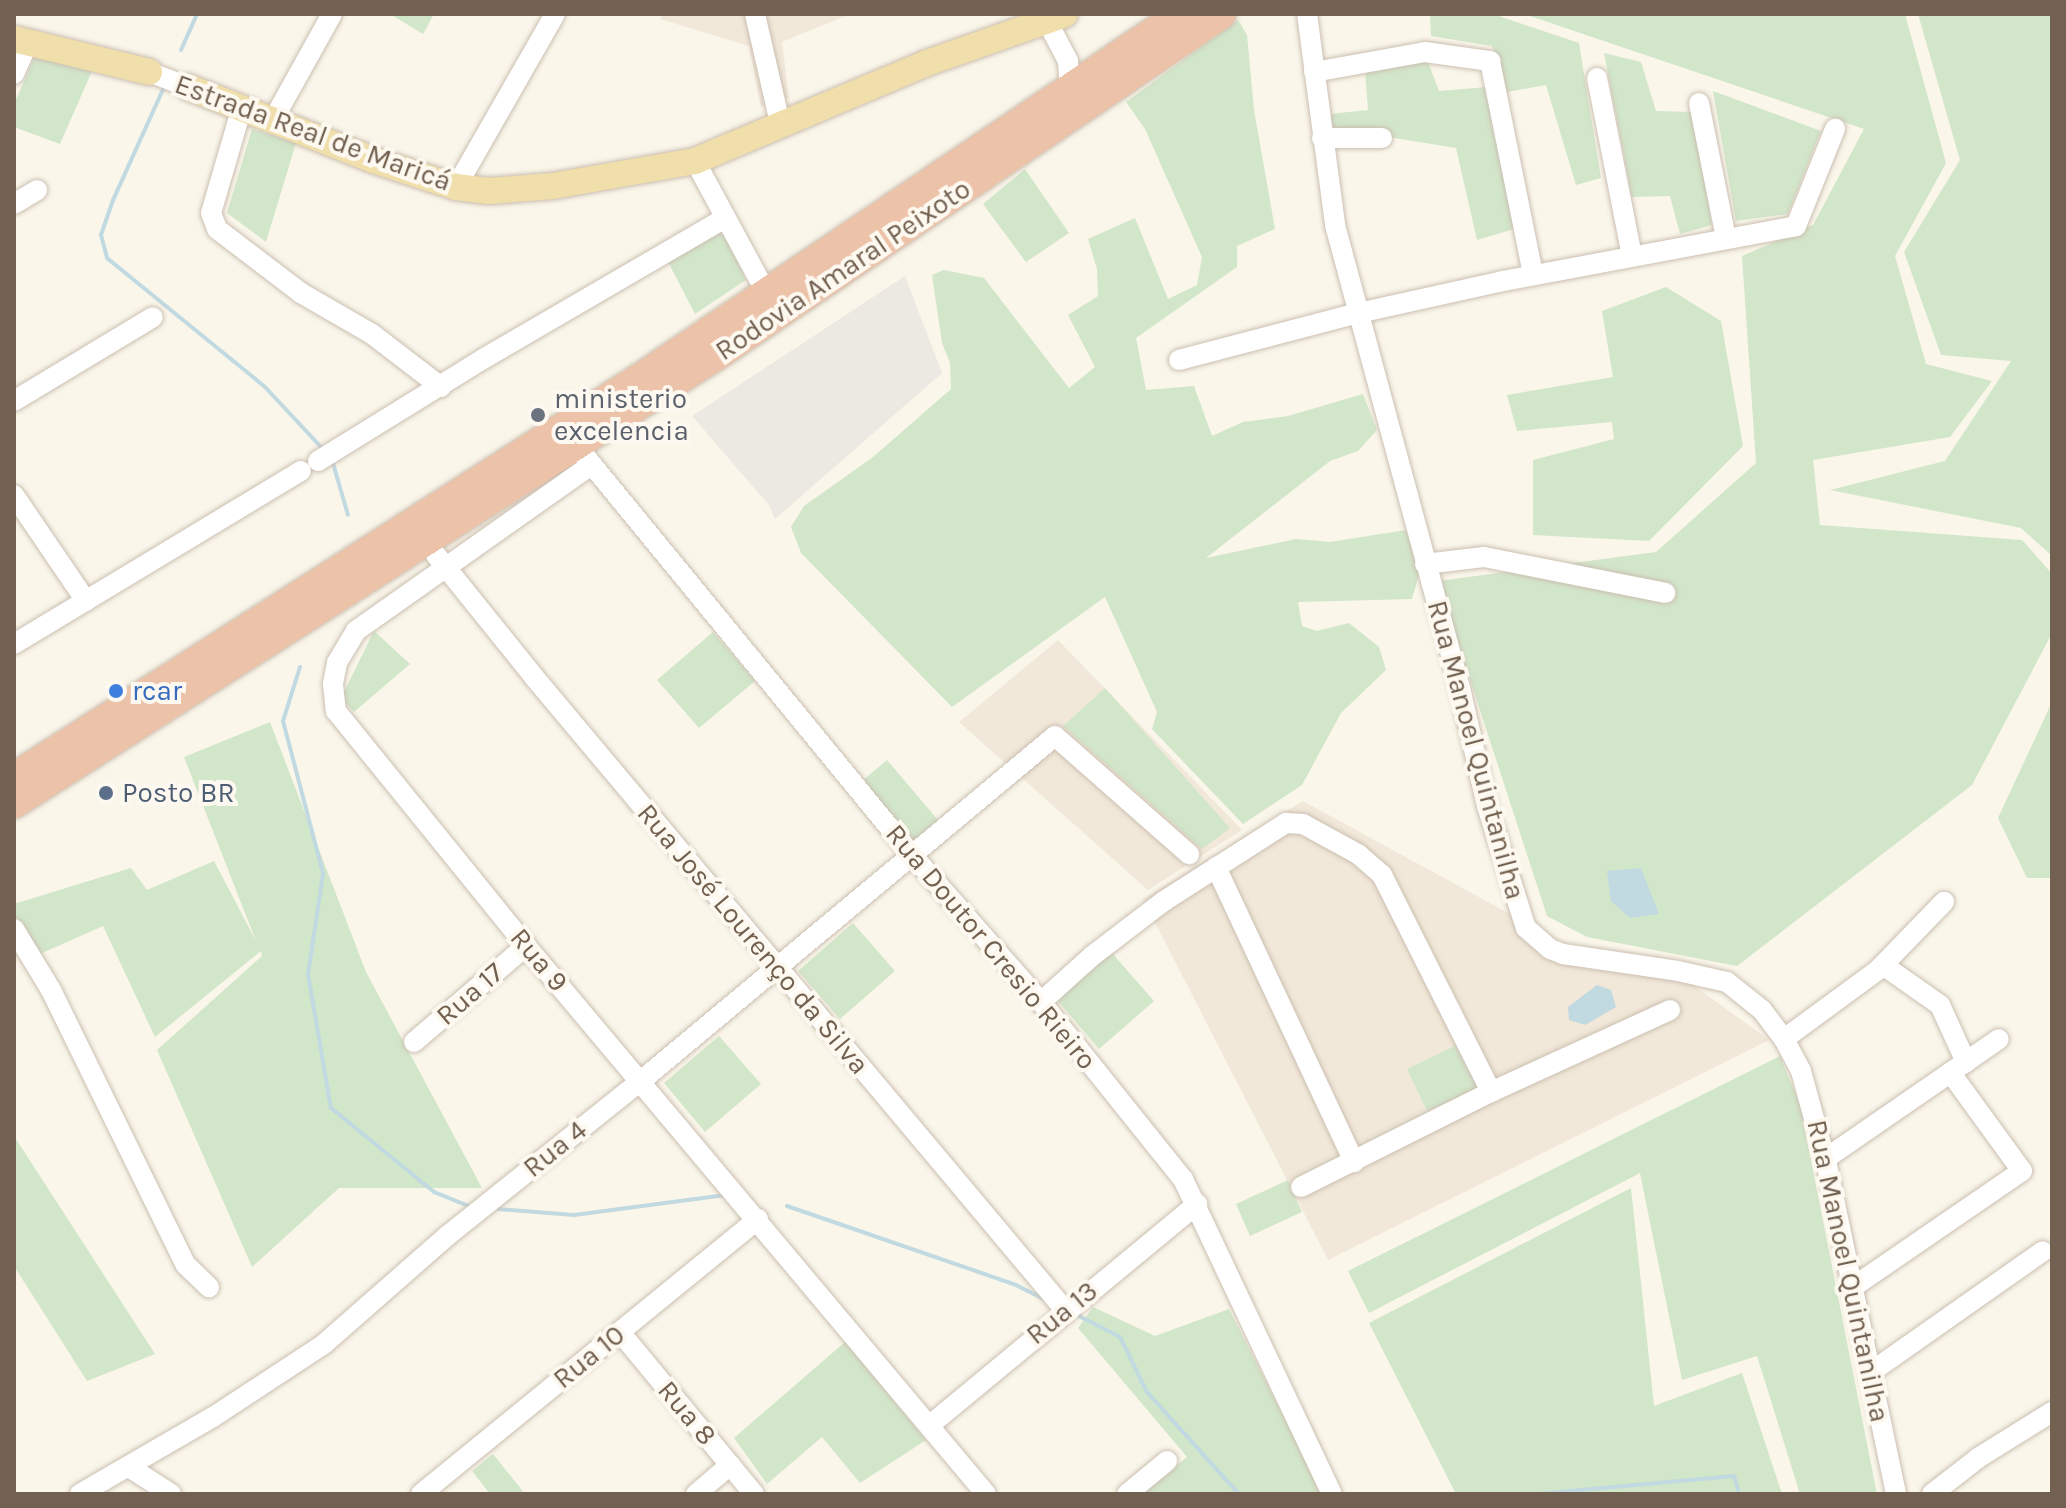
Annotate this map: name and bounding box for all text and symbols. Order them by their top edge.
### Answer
street label: Estrada Real de Maricá [170,67,456,199]
street label: Rodovia Amaral Peixoto [709,172,977,368]
place label: ministerio excelencia [554,382,689,448]
marker: ministerio excelencia [529,406,547,424]
street label: Rua Manoel Quintanilha [1420,597,1532,903]
place label: rcar [132,674,182,708]
marker: rcar [107,682,125,700]
place label: Posto BR [122,776,235,810]
marker: Posto BR [97,784,115,802]
street label: Rua José Lourenço da Silva [630,797,876,1081]
street label: Rua Doutor Cresio Rieiro [879,818,1103,1076]
street label: Rua 9 [503,921,575,999]
street label: Rua 17 [429,956,511,1032]
street label: Rua 4 [517,1113,593,1185]
street label: Rua Manoel Quintanilha [1800,1117,1896,1425]
street label: Rua 13 [1020,1274,1104,1352]
street label: Rua 10 [547,1318,631,1396]
street label: Rua 8 [651,1374,723,1452]

